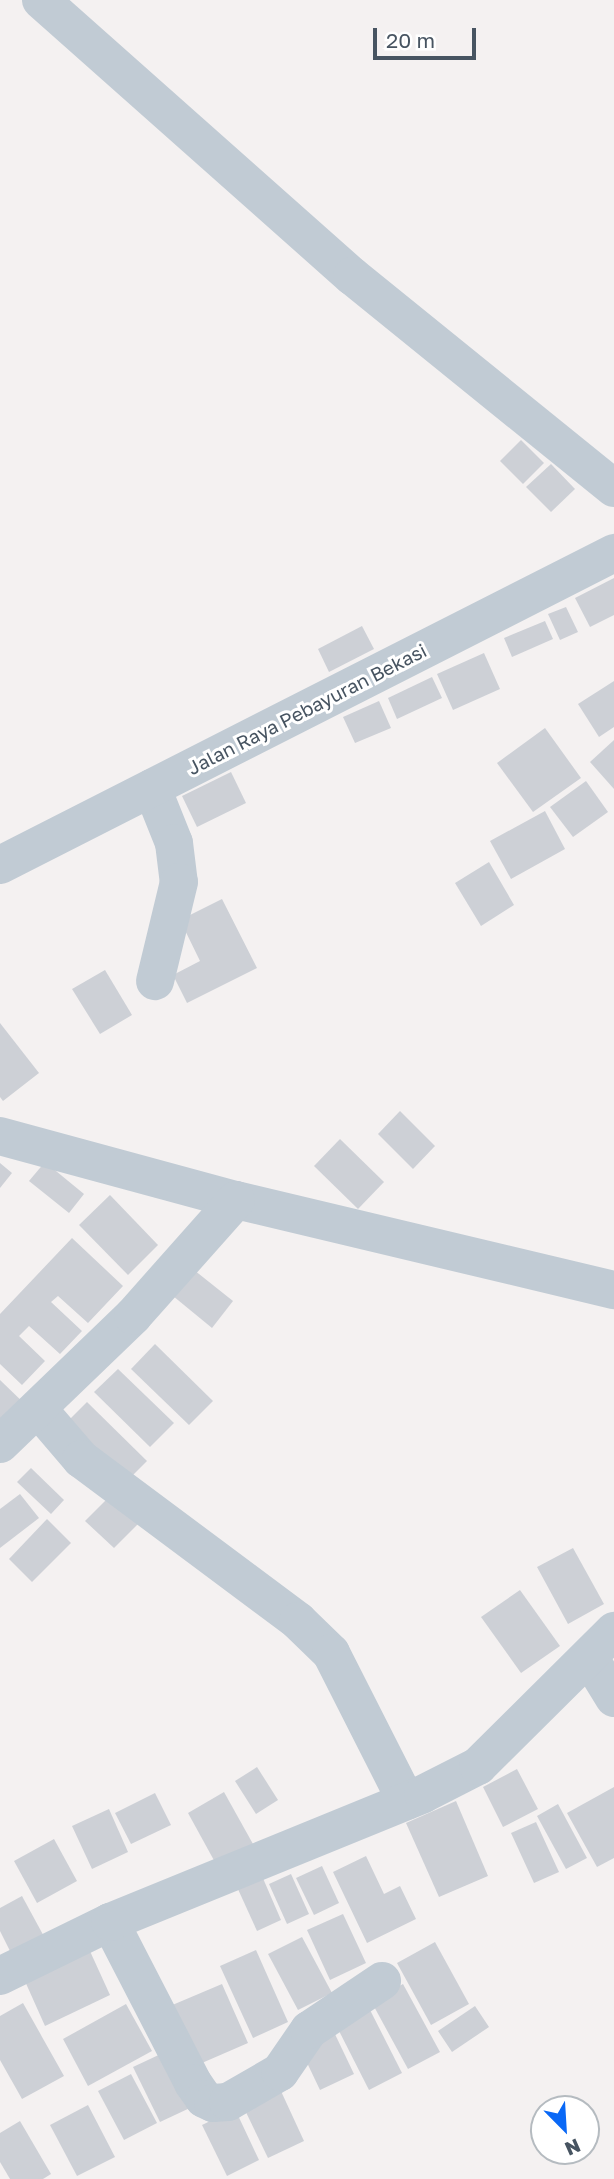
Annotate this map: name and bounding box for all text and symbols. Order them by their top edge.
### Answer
scale bar [376,14,479,58]
text: 20 m [386,27,435,53]
street label: Jalan Raya Pebayuran Bekasi [184,639,430,779]
north arrow [530,2095,600,2165]
text: N [562,2134,584,2161]

